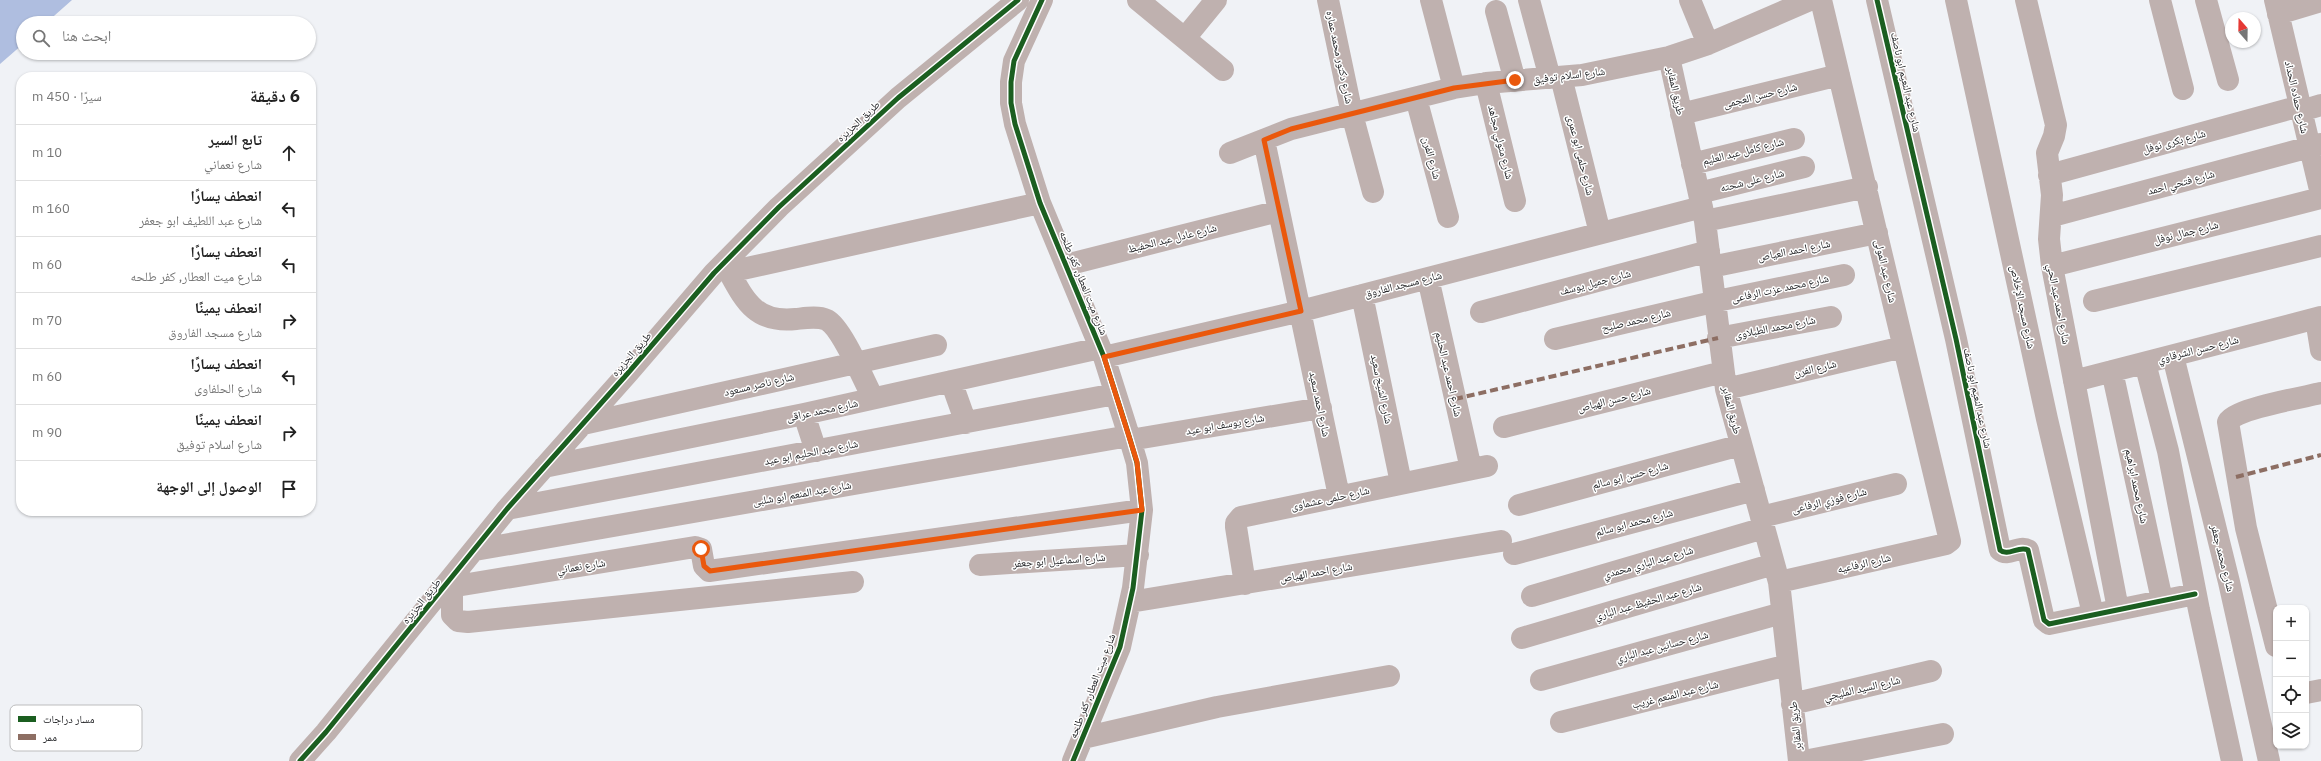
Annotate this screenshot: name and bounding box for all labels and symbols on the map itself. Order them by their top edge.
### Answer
street label: شارع دكتور محمد عماره [1323,9,1357,105]
north arrow [2225,12,2261,48]
street label: شارع عبد النعيم ابو ناصف [1887,31,1924,133]
street label: شارع حماده الحداد [2282,59,2312,135]
street label: شارع اسلام توفيق [1532,64,1606,86]
street label: طريق المقابر [1664,65,1688,116]
route end [1506,71,1524,89]
street label: شارع حسن العجمى [1722,79,1798,111]
street label: طريق الجزيره [833,97,883,145]
street label: شارع متولي مجاهد [1483,103,1517,181]
street label: شارع حلمى ابو عمرى [1564,113,1598,197]
street label: شارع بكرى نوفل [2141,126,2207,156]
street label: شارع كامل عبد العليم [1701,134,1785,169]
street label: شارع الفرن [1420,135,1444,181]
street label: شارع على شحته [1719,165,1785,195]
street label: شارع فتحي احمد [2146,166,2217,199]
street label: شارع جمال نوفل [2152,217,2220,247]
street label: شارع عادل عبد الحفيظ [1126,220,1218,256]
street label: شارع ميت العطار, كفر طلحه [1057,229,1111,337]
street label: شارع احمد العياص [1756,236,1832,264]
street label: شارع عبد المولى [1872,238,1900,304]
street label: شارع احمد عبد الحي [2043,262,2074,346]
street label: شارع مسجد الإخلاص [2007,264,2039,350]
street label: شارع جميل يوسف [1558,266,1632,298]
street label: شارع مسجد الفاروق [1363,268,1443,300]
street label: شارع محمد عزت الرفاعى [1730,271,1830,305]
street label: شارع محمد صليح [1600,305,1672,335]
street label: شارع محمد الطبلاوى [1733,312,1817,342]
street label: طريق الجزيره [608,329,654,379]
street label: شارع احمد عبد الحليم [1431,330,1466,418]
street label: شارع حسن الشرقاوي [2156,332,2240,368]
street label: شارع عبد النعيم ابو ناصف [1960,347,1995,450]
street label: شارع الشيخ سعيد [1368,353,1396,425]
street label: شارع الفرن [1792,356,1838,380]
street label: شارع ناصر مسعود [723,369,795,399]
street label: شارع احمد سعيد [1306,370,1334,438]
street label: شارع حسن الهياص [1576,383,1652,415]
street label: طريق المقابر [1719,383,1745,436]
street label: شارع محمد عراقى [785,396,859,424]
street label: شارع يوسف ابو عيد [1185,410,1265,438]
street label: شارع عبد الحليم ابو عيد [763,436,859,469]
street label: شارع محمد ابراهيم [2121,447,2152,525]
street label: شارع حسن ابو سالم [1590,458,1670,493]
street label: شارع عبد المنعم ابو شلبى [752,477,853,510]
street label: شارع حلمى عشماوى [1289,483,1371,513]
street label: شارع فوزي الرفاعى [1790,484,1868,518]
street label: شارع محمد ابو سالم [1594,505,1675,540]
street label: شارع محمد جعفر [2208,522,2238,593]
route start [692,540,710,558]
street label: شارع عبد الباري محمدي [1601,542,1695,583]
street label: شارع اسماعيل ابو جعفر [1011,550,1106,570]
street label: شارع الرفاعيه [1836,550,1892,576]
street label: شارع نعماني [556,555,607,579]
street label: شارع احمد الهياص [1279,559,1353,585]
street label: طريق الجزيره [398,575,444,627]
street label: شارع عبد الحفيظ عبد الباري [1593,579,1703,625]
street label: شارع حسانين عبد الباري [1614,627,1710,667]
street label: شارع ميت العطار, كفر طلحه [1066,632,1118,740]
street label: شارع السيد المليجي [1822,672,1902,705]
street label: شارع عبد المنعم غريب [1630,677,1720,712]
street label: طريق المقابر [1785,701,1805,752]
legend [10,705,142,751]
text: مسار دراجات [43,712,95,726]
text: ممر [42,730,57,744]

